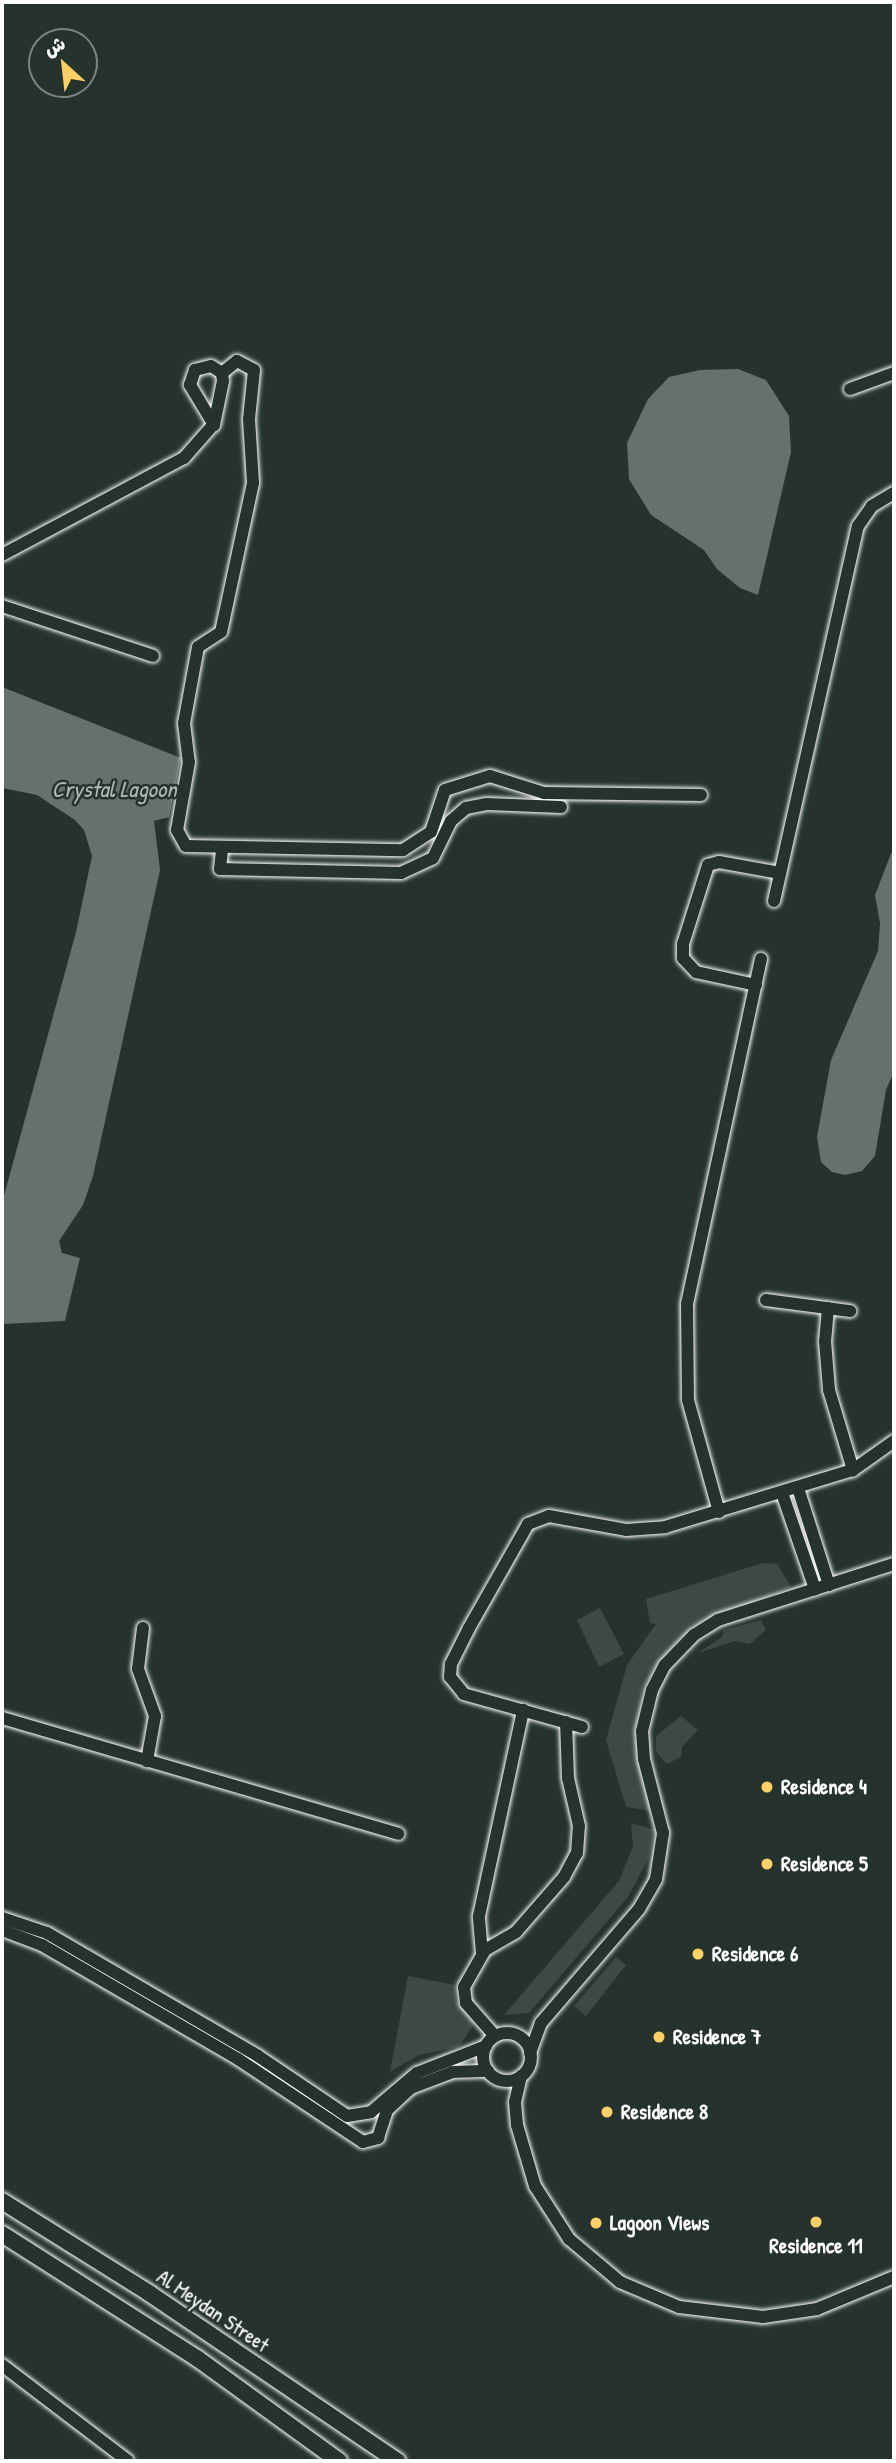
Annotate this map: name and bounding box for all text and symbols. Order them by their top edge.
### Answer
north arrow [28,28,98,98]
text: ش [39,30,70,62]
water label: Crystal Lagoon [51,775,177,803]
place label: Residence 4 [781,1774,867,1800]
marker: Residence 4 [759,1779,775,1795]
place label: Residence 5 [781,1851,868,1877]
marker: Residence 5 [759,1856,775,1872]
place label: Residence 6 [712,1941,798,1967]
marker: Residence 6 [690,1946,706,1962]
place label: Residence 7 [673,2024,761,2050]
marker: Residence 7 [651,2029,667,2045]
place label: Residence 8 [621,2099,708,2125]
marker: Residence 8 [599,2104,615,2120]
place label: Lagoon Views [610,2210,709,2236]
marker: Residence 11 [808,2214,824,2230]
marker: Lagoon Views [588,2215,604,2231]
place label: Residence 11 [769,2233,863,2259]
street label: Al Meydan Street [152,2264,274,2358]

